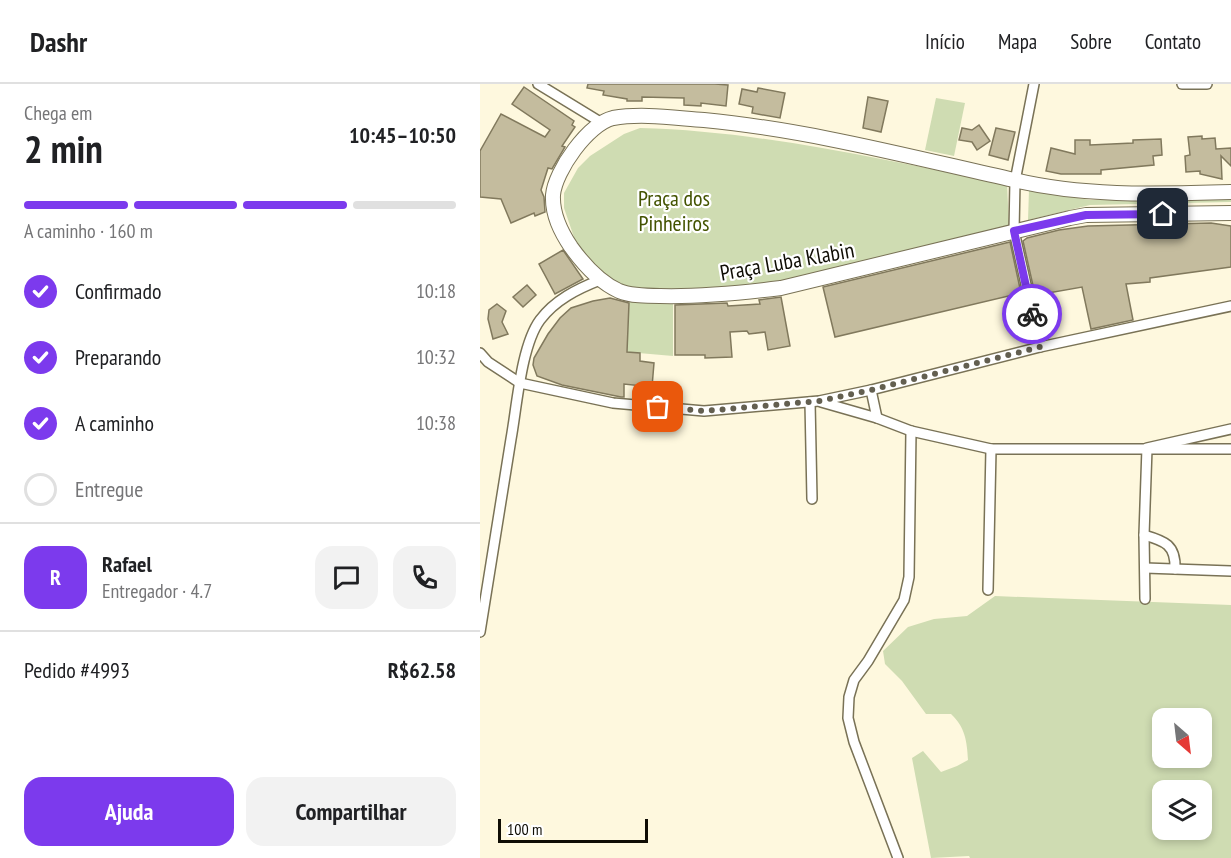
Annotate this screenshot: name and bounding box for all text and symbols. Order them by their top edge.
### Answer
text: Dashr [30,23,87,60]
text: Início [925,28,965,55]
text: Mapa [998,28,1037,55]
text: Sobre [1070,28,1112,55]
text: Contato [1145,28,1201,55]
text: Chega em [24,100,92,126]
text: 10:45–10:50 [349,121,456,149]
text: 2 min [24,123,103,174]
park label: Praça dos Pinheiros [638,184,710,237]
pin [1137,188,1188,239]
icon: home [1146,197,1179,230]
text: A caminho · 160 m [24,218,153,244]
street label: Praça Luba Klabin [718,235,856,287]
icon: check [24,275,57,308]
text: Confirmado [75,277,161,305]
text: 10:18 [416,278,456,304]
courier [1002,284,1062,344]
icon: bike [1016,298,1049,331]
icon: check [24,341,57,374]
text: Preparando [75,343,161,371]
text: 10:32 [416,344,456,370]
pin [632,381,683,432]
icon: bag [641,390,674,423]
icon: check [24,407,57,440]
text: A caminho [75,409,154,437]
text: 10:38 [416,410,456,436]
text: Entregue [75,475,143,503]
button: chat [315,546,378,609]
button: phone [393,546,456,609]
text: Rafael [102,550,152,578]
text: R [50,563,61,591]
text: Entregador · 4.7 [102,578,212,604]
text: Pedido #4993 [24,656,130,684]
text: R$62.58 [388,656,456,684]
north arrow [1152,708,1212,768]
map controls [1152,708,1212,840]
button: Ajuda [24,777,234,846]
button: Compartilhar [246,777,456,846]
button: layers [1152,780,1212,840]
scale bar [498,816,648,844]
text: 100 m [507,819,542,839]

